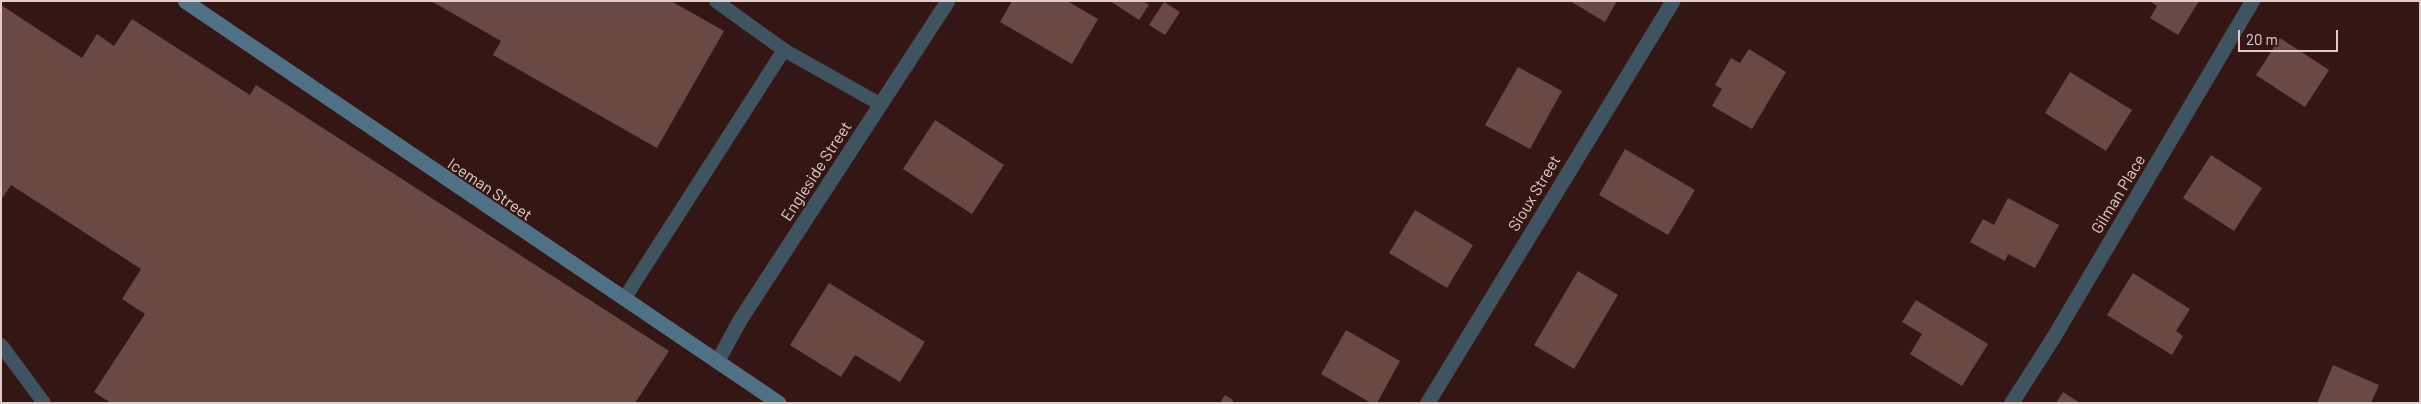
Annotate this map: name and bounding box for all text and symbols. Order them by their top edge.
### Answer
scale bar [2241,20,2341,52]
text: 20 m [2246,30,2278,48]
street label: Engleside Street [777,118,855,224]
street label: Gilman Place [2087,151,2149,237]
street label: Sioux Street [1504,152,1564,234]
street label: Iceman Street [444,154,536,224]

